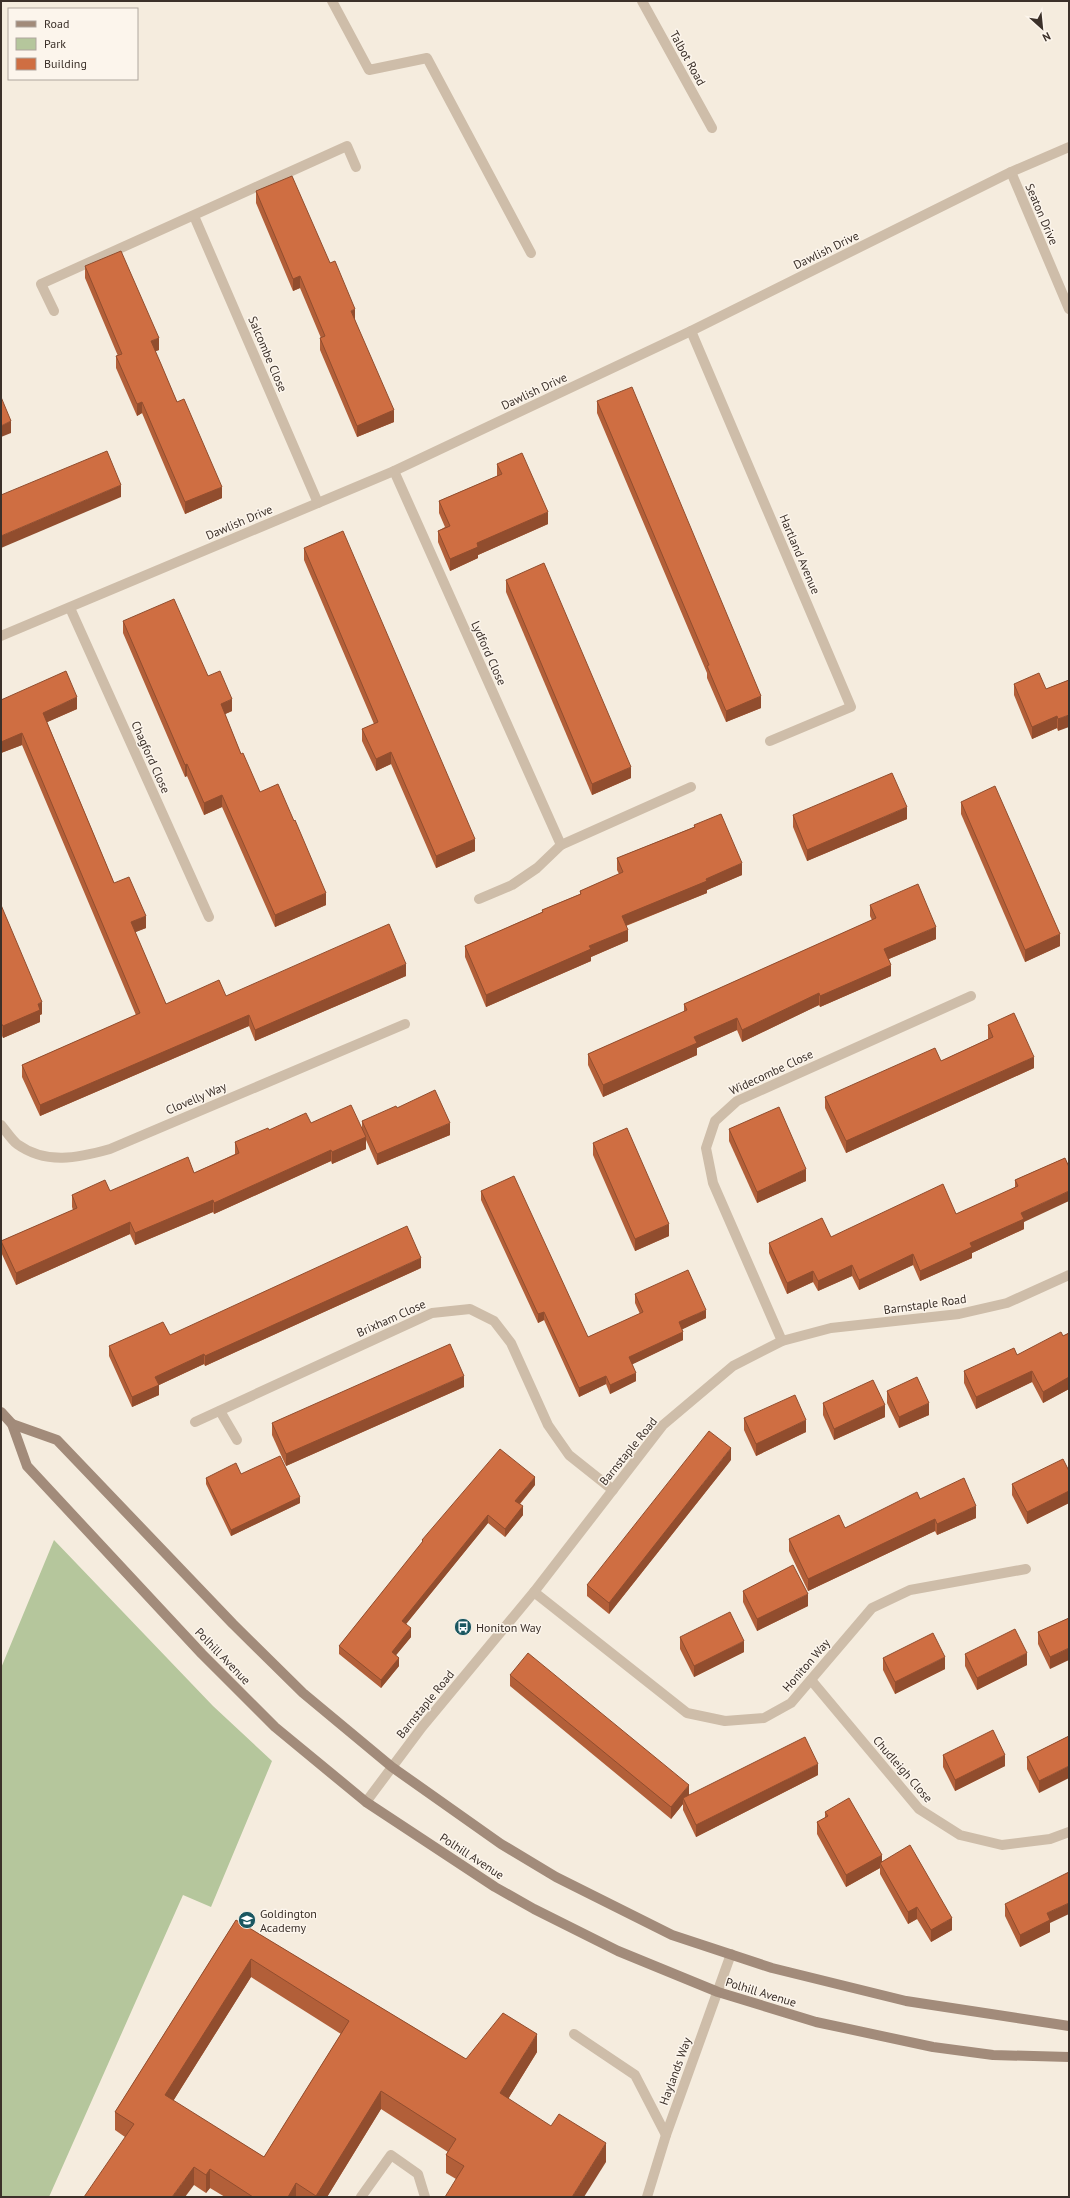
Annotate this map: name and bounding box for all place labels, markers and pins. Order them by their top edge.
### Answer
bus stop icon: Honiton Way [453,1617,473,1637]
place label: Honiton Way [476,1620,542,1635]
place label: Goldington Academy [260,1906,317,1935]
school or university icon: Goldington Academy [237,1910,257,1930]

